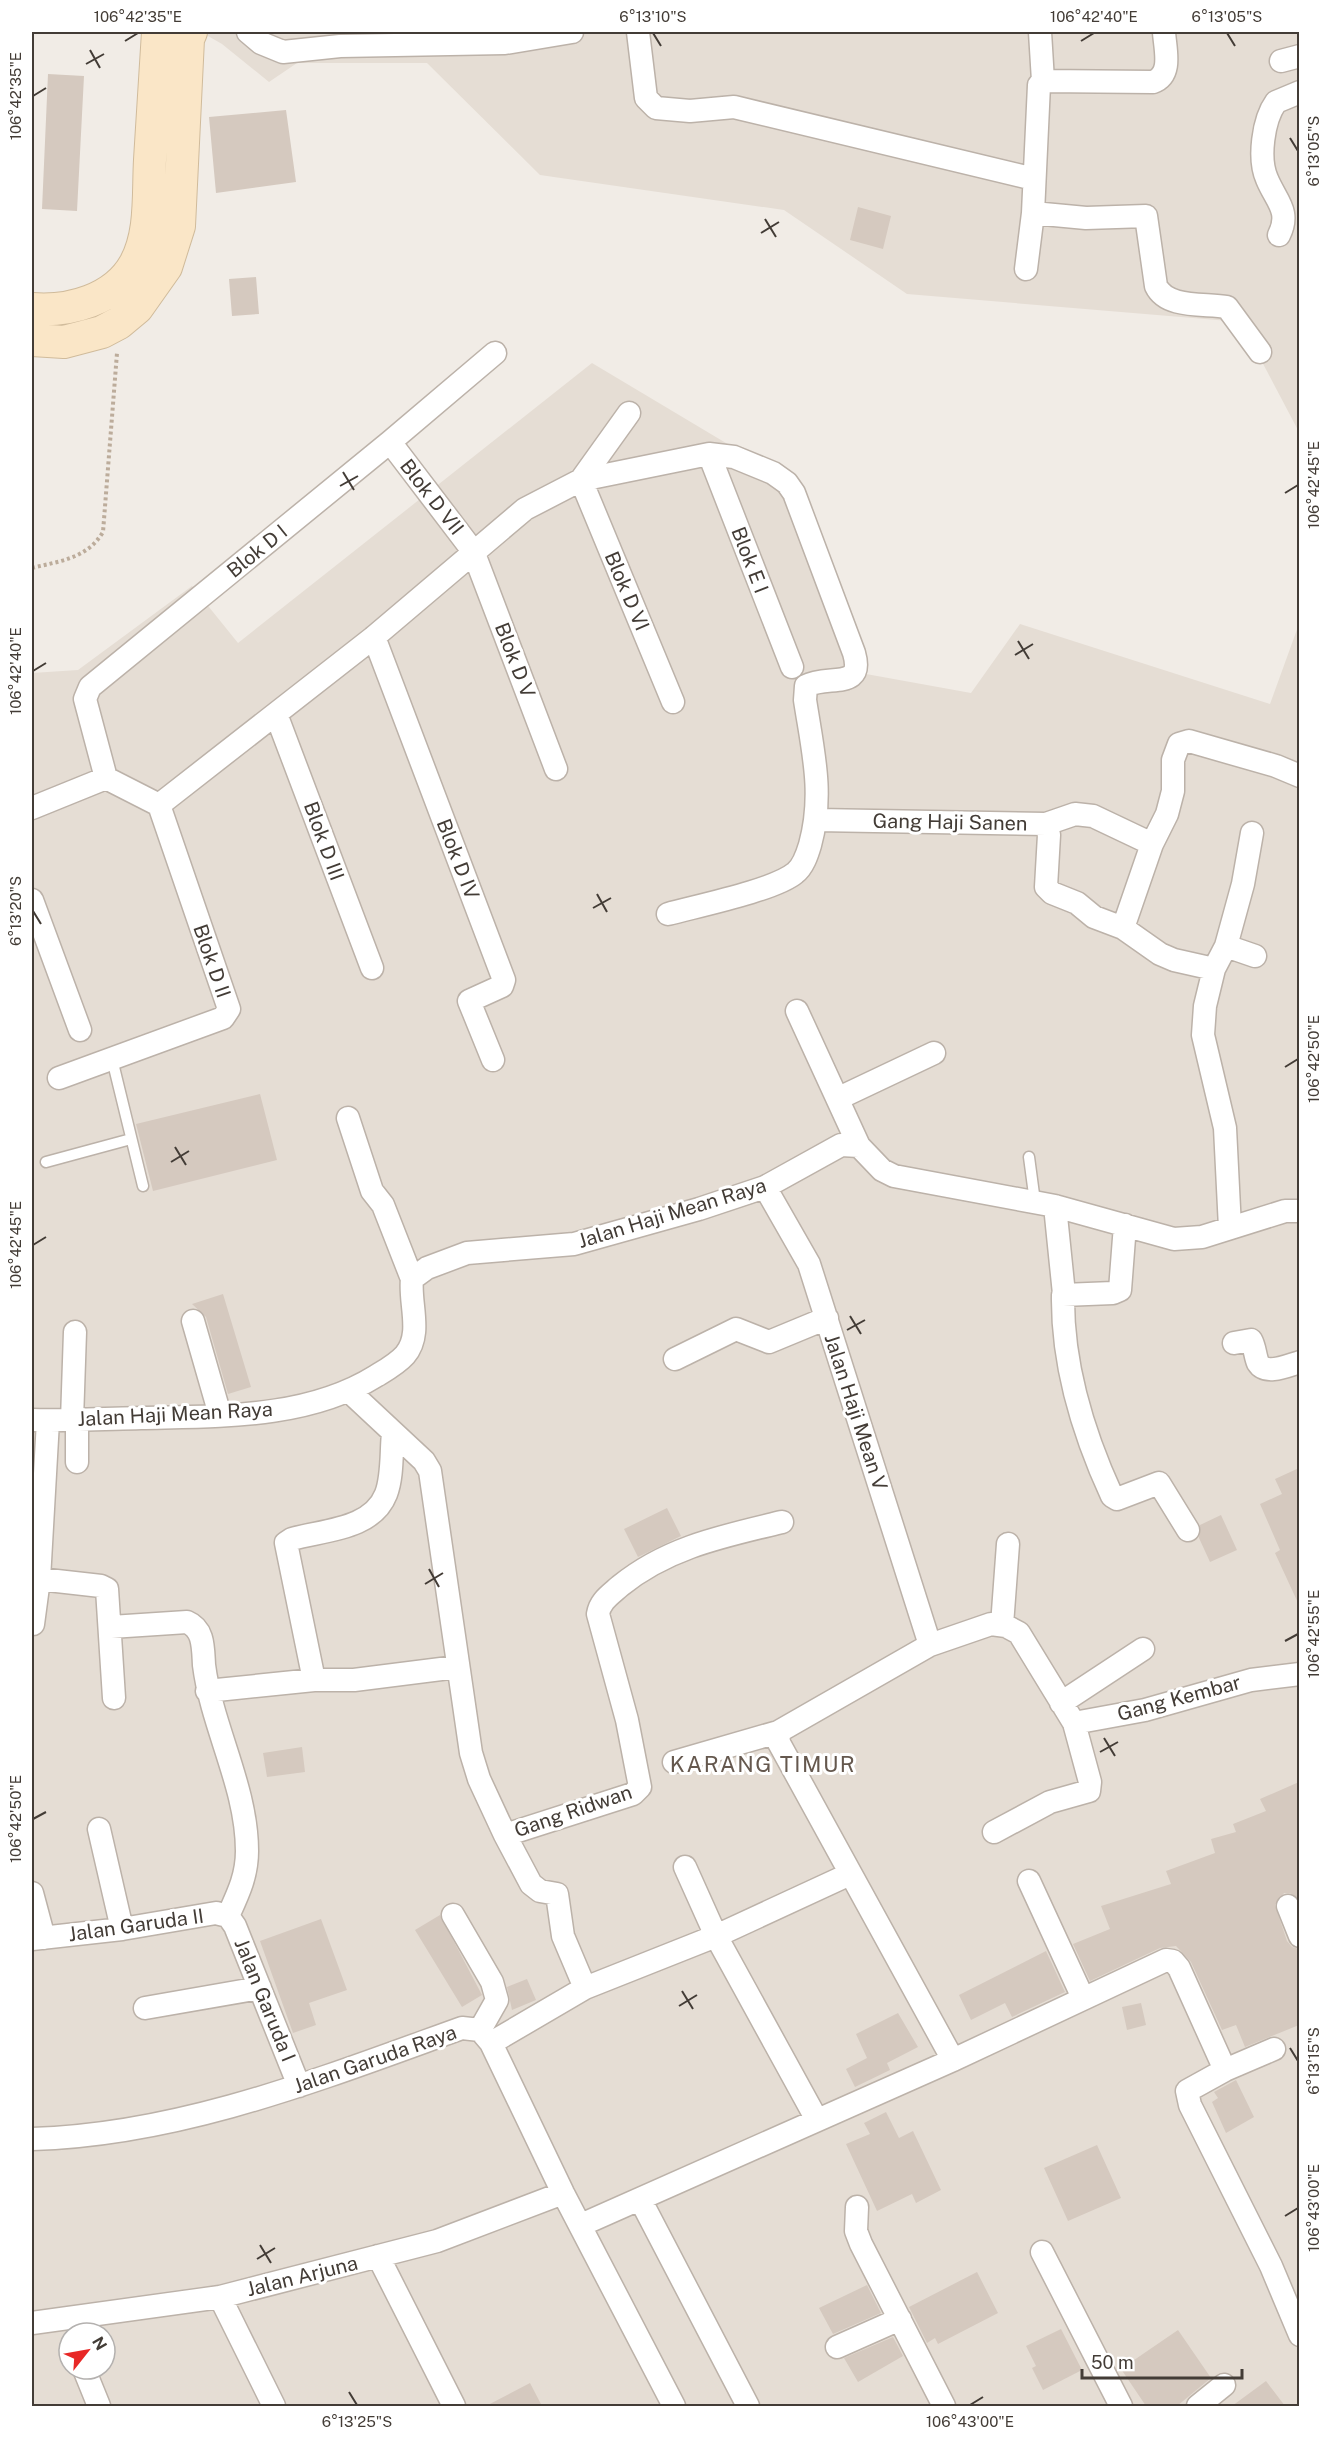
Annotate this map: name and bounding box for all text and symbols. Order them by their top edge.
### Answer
text: 106°42'35"E [94,8,182,25]
text: 6°13'10"S [619,8,687,25]
text: 106°42'40"E [1050,8,1138,25]
text: 6°13'05"S [1192,8,1262,25]
text: 106°42'35"E [7,52,24,140]
text: 6°13'05"S [1305,116,1322,186]
text: 106°42'45"E [1305,441,1322,529]
street label: Blok D VII [395,454,469,540]
street label: Blok D I [222,519,292,583]
street label: Blok E I [726,523,774,597]
street label: Blok D VI [600,548,654,634]
street label: Blok D V [490,619,540,701]
text: 106°42'40"E [7,627,24,715]
street label: Blok D III [299,798,349,884]
street label: Gang Haji Sanen [872,809,1028,835]
street label: Blok D IV [432,815,484,903]
text: 6°13'20"S [7,876,24,946]
street label: Blok D II [188,921,236,1001]
text: 106°42'50"E [1305,1015,1322,1103]
street label: Jalan Haji Mean Raya [575,1173,769,1253]
text: 106°42'45"E [7,1201,24,1289]
street label: Jalan Haji Mean V [819,1331,893,1493]
street label: Jalan Haji Mean Raya [77,1397,273,1431]
text: 106°42'55"E [1305,1590,1322,1678]
street label: Gang Kembar [1115,1670,1244,1726]
district label: KARANG TIMUR [670,1751,856,1777]
text: 106°42'50"E [7,1775,24,1863]
street label: Gang Ridwan [511,1780,635,1842]
street label: Jalan Garuda II [67,1904,205,1946]
street label: Jalan Garuda I [229,1935,301,2065]
street label: Jalan Garuda Raya [290,2020,460,2098]
text: 6°13'15"S [1305,2027,1322,2095]
text: 106°43'00"E [1305,2164,1322,2252]
street label: Jalan Arjuna [244,2251,360,2301]
north arrow [57,2321,117,2381]
text: N [88,2333,111,2354]
scale bar [1082,2342,1242,2380]
text: 50 m [1091,2352,1134,2373]
text: 6°13'25"S [322,2413,392,2430]
text: 106°43'00"E [926,2413,1014,2430]

